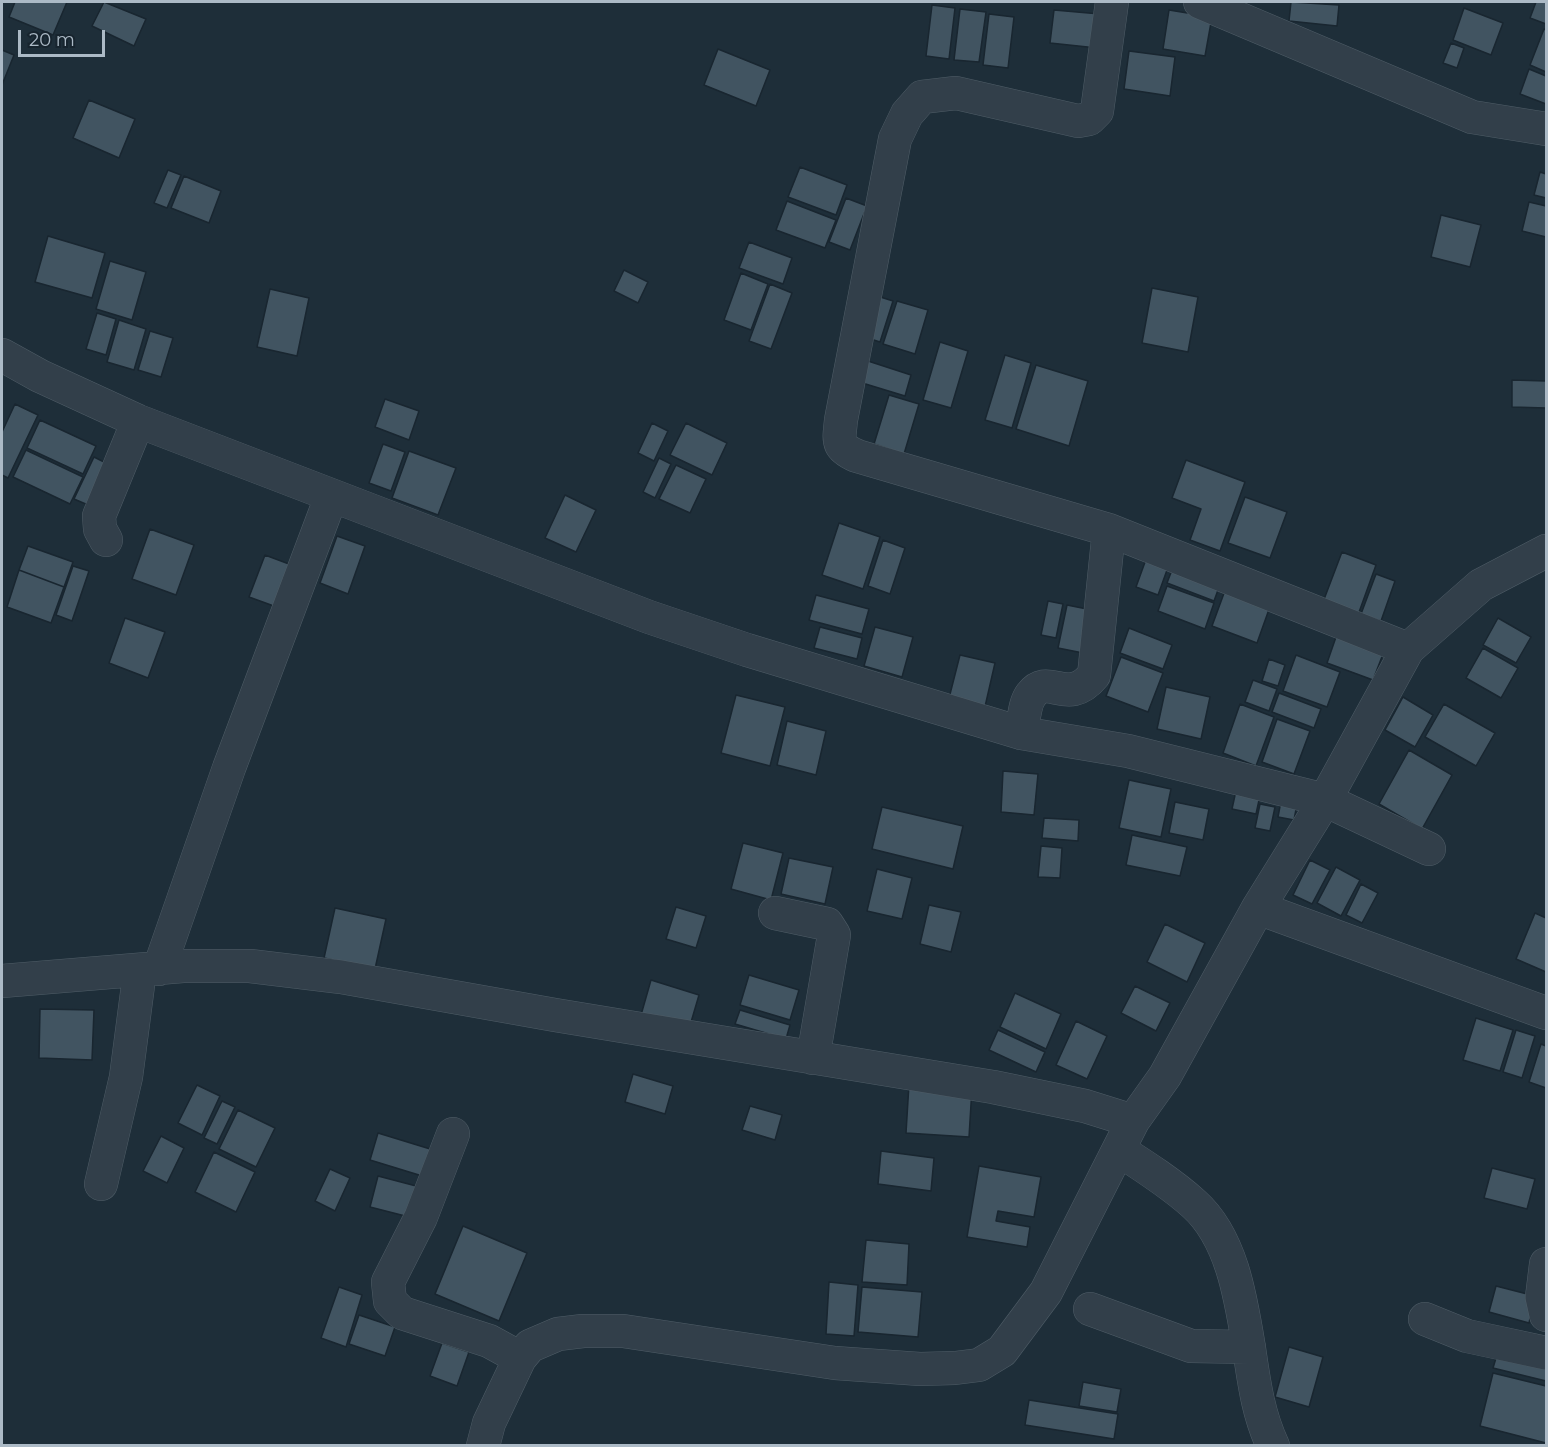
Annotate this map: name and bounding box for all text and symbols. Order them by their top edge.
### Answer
scale bar [21,18,108,56]
text: 20 m [29,29,75,51]

